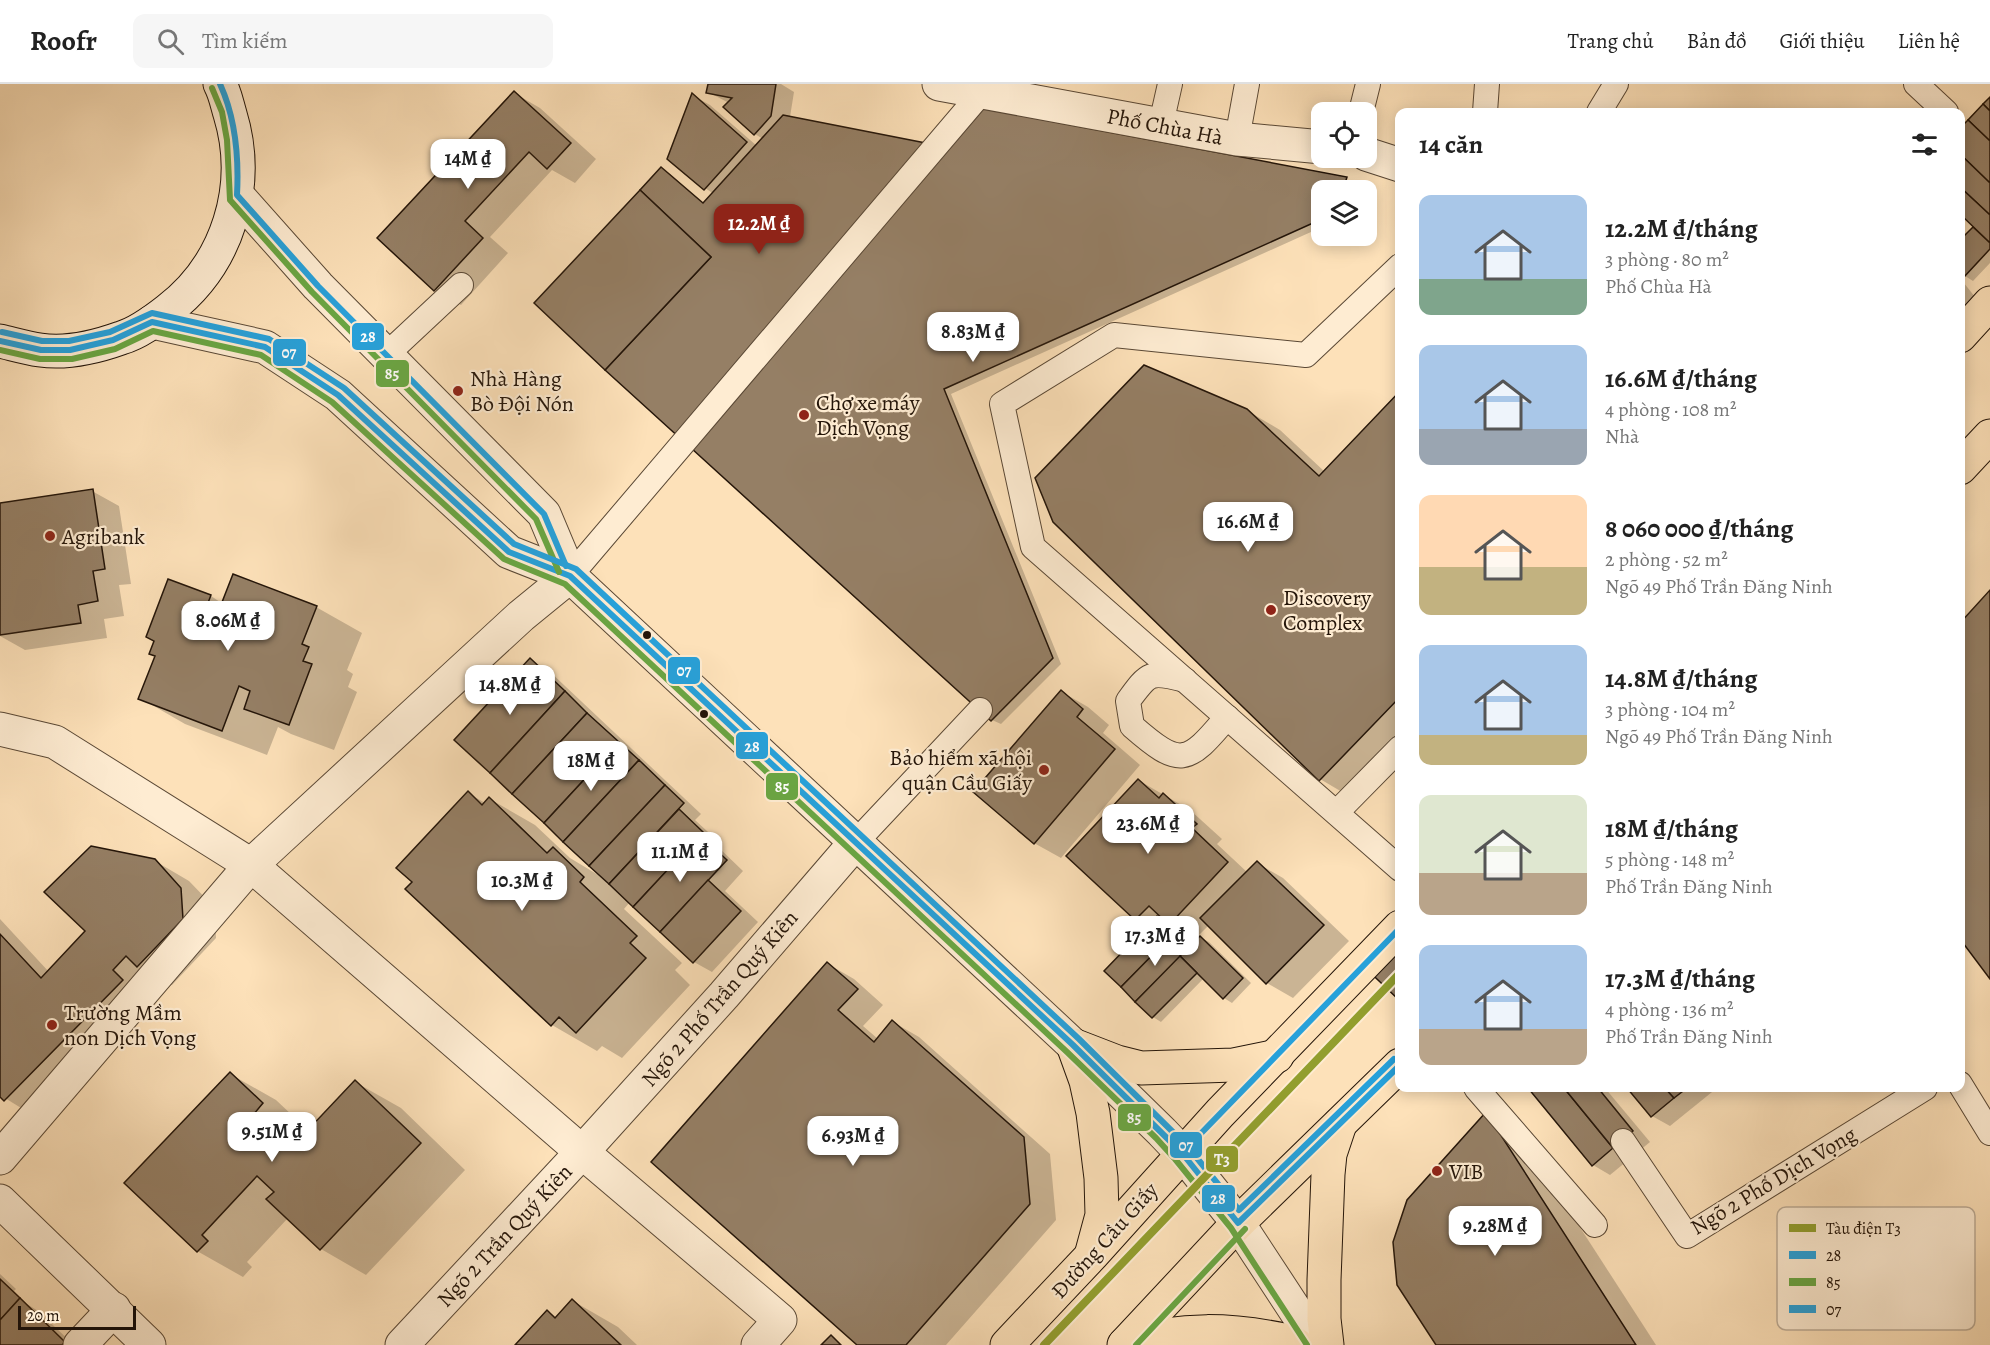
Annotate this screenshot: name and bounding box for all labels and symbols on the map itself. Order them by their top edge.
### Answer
street label: Phố Chùa Hà [1104,101,1226,153]
pin: 14M ₫ [426,139,510,190]
pin: 12.2M ₫ [704,204,814,255]
pin: 8.83M ₫ [918,312,1028,363]
line badge: 28 [351,322,385,351]
text: 28 [360,326,376,348]
line badge: 07 [272,338,307,367]
text: 07 [282,342,297,364]
line badge: 85 [375,359,410,388]
text: 85 [385,363,399,385]
place label: Nhà Hàng Bò Đội Nón [470,364,574,419]
marker: Nhà Hàng Bò Đội Nón [451,384,465,398]
place label: Chợ xe máy Dịch Vọng [816,388,920,443]
marker: Chợ xe máy Dịch Vọng [797,408,811,422]
pin: 16.6M ₫ [1193,502,1303,553]
place label: Agribank [61,522,145,552]
marker: Agribank [43,529,57,543]
place label: Discovery Complex [1283,583,1371,638]
pin: 8.06M ₫ [173,601,283,652]
marker: Discovery Complex [1264,603,1278,617]
unlabelled marker [641,629,653,641]
line badge: 07 [667,656,701,685]
text: 07 [677,660,692,682]
pin: 14.8M ₫ [455,665,565,716]
unlabelled marker [698,708,710,720]
line badge: 28 [735,731,769,760]
text: 28 [744,736,760,758]
pin: 18M ₫ [549,741,633,792]
place label: Bảo hiểm xã hội quận Cầu Giấy [889,743,1032,798]
marker: Bảo hiểm xã hội quận Cầu Giấy [1037,763,1051,777]
line badge: 85 [765,772,799,801]
text: 85 [775,776,789,798]
pin: 23.6M ₫ [1093,804,1203,855]
pin: 11.1M ₫ [625,832,735,883]
pin: 10.3M ₫ [467,861,577,912]
street label: Ngõ 2 Phố Trần Quý Kiên [635,904,805,1094]
pin: 17.3M ₫ [1100,916,1210,967]
place label: Trường Mầm non Dịch Vọng [64,998,196,1053]
marker: Trường Mầm non Dịch Vọng [45,1018,59,1032]
line badge: 85 [1117,1103,1152,1132]
text: 85 [1127,1107,1141,1129]
pin: 9.51M ₫ [217,1112,327,1163]
pin: 6.93M ₫ [798,1116,908,1167]
street label: Ngõ 2 Phố Dịch Vọng [1685,1119,1862,1242]
line badge: 07 [1169,1131,1203,1159]
text: 07 [1179,1135,1194,1157]
line badge: T3 [1205,1145,1239,1173]
text: T3 [1214,1149,1230,1171]
street label: Ngõ 2 Trần Quý Kiên [430,1157,579,1314]
place label: VIB [1448,1157,1484,1187]
marker: VIB [1430,1164,1444,1178]
street label: Đường Cầu Giấy [1044,1176,1165,1305]
line badge: 28 [1201,1184,1236,1213]
text: 28 [1210,1188,1226,1210]
pin: 9.28M ₫ [1440,1206,1550,1257]
legend [1777,1207,1975,1330]
text: Tàu điện T3 [1826,1218,1901,1240]
text: 28 [1826,1245,1841,1267]
text: 85 [1826,1272,1841,1294]
text: 07 [1826,1299,1842,1321]
scale bar [18,1303,136,1330]

